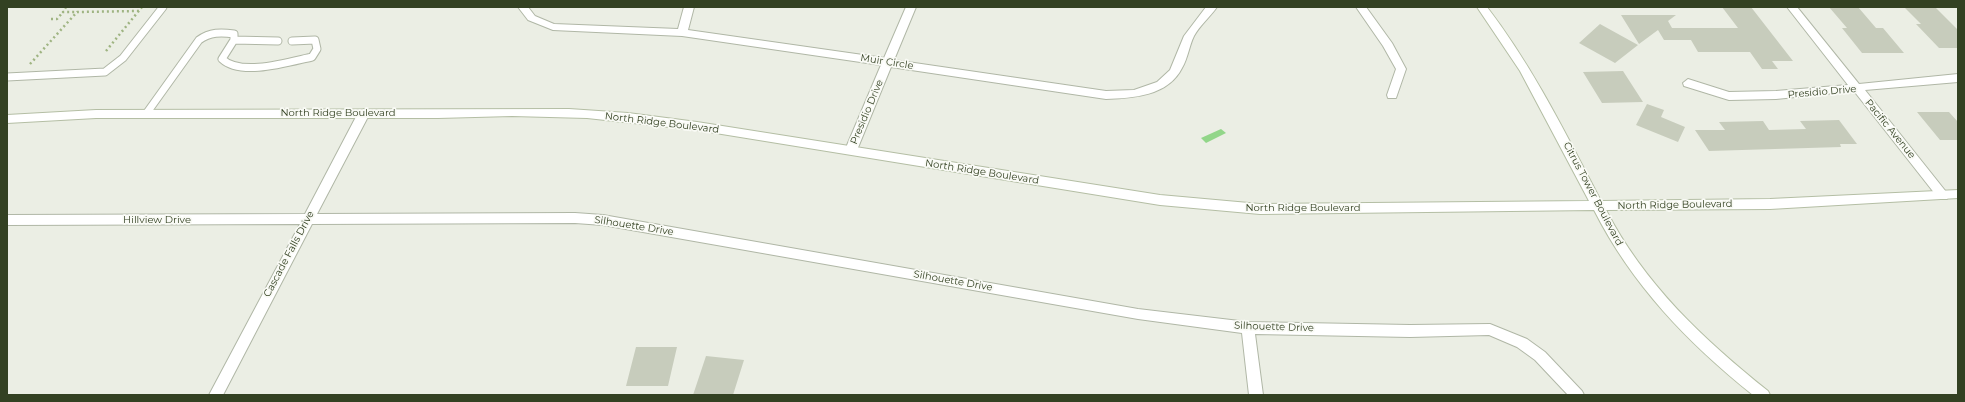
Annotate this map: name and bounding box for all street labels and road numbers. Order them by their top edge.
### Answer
street label: Muir Circle [860,52,914,72]
street label: Presidio Drive [848,78,886,146]
street label: Presidio Drive [1787,83,1857,101]
street label: Pacific Avenue [1862,97,1918,161]
street label: North Ridge Boulevard [280,107,396,119]
street label: North Ridge Boulevard [604,110,720,136]
street label: Citrus Tower Boulevard [1561,140,1625,248]
street label: North Ridge Boulevard [924,157,1040,187]
street label: North Ridge Boulevard [1617,198,1733,212]
street label: North Ridge Boulevard [1245,202,1361,214]
street label: Cascade Falls Drive [261,209,317,299]
street label: Hillview Drive [123,214,191,226]
street label: Silhouette Drive [594,214,674,238]
street label: Silhouette Drive [913,268,993,294]
street label: Silhouette Drive [1234,320,1314,334]

